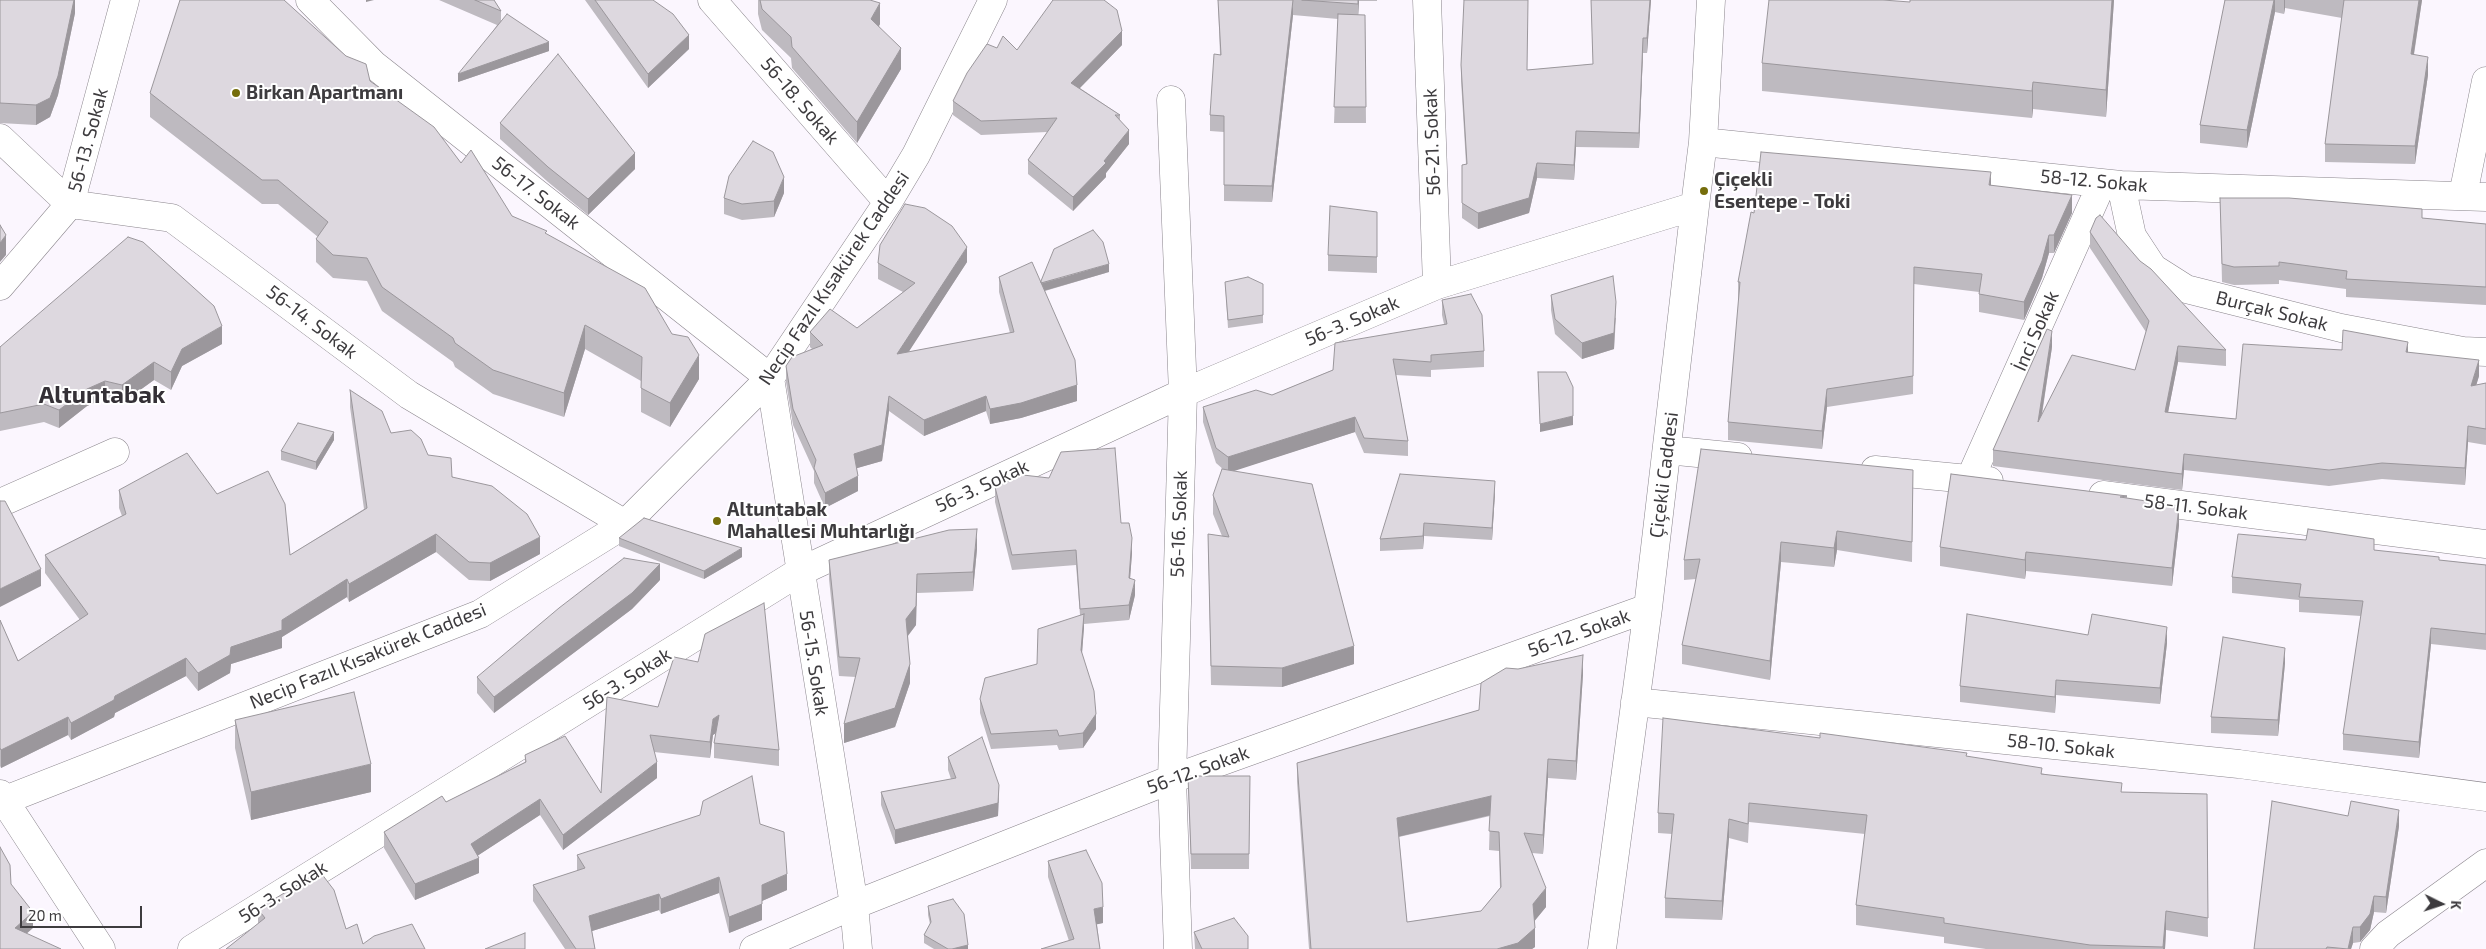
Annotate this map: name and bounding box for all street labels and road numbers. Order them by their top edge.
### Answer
street label: 56-18. Sokak [756,53,844,149]
street label: 56-13. Sokak [63,85,113,195]
street label: 56-21. Sokak [1419,88,1445,196]
street label: 56-17. Sokak [488,152,584,234]
street label: 58-12. Sokak [2039,165,2149,197]
street label: Necip Fazıl Kısakürek Caddesi [754,167,914,389]
street label: 56-14. Sokak [262,280,362,364]
street label: Burçak Sokak [2214,286,2330,336]
street label: İnci Sokak [2008,287,2064,375]
street label: 56-3. Sokak [1302,291,1402,351]
street label: Çiçekli Caddesi [1645,411,1683,539]
street label: 56-3. Sokak [932,455,1032,517]
street label: 56-16. Sokak [1166,470,1192,578]
street label: 58-11. Sokak [2143,489,2249,525]
street label: Necip Fazıl Kısakürek Caddesi [246,598,490,714]
street label: 56-12. Sokak [1525,604,1633,662]
street label: 56-15. Sokak [794,609,834,717]
street label: 56-3. Sokak [579,643,675,715]
street label: 58-10. Sokak [2006,729,2116,763]
street label: 56-12. Sokak [1144,741,1252,799]
street label: 56-3. Sokak [235,856,331,928]

